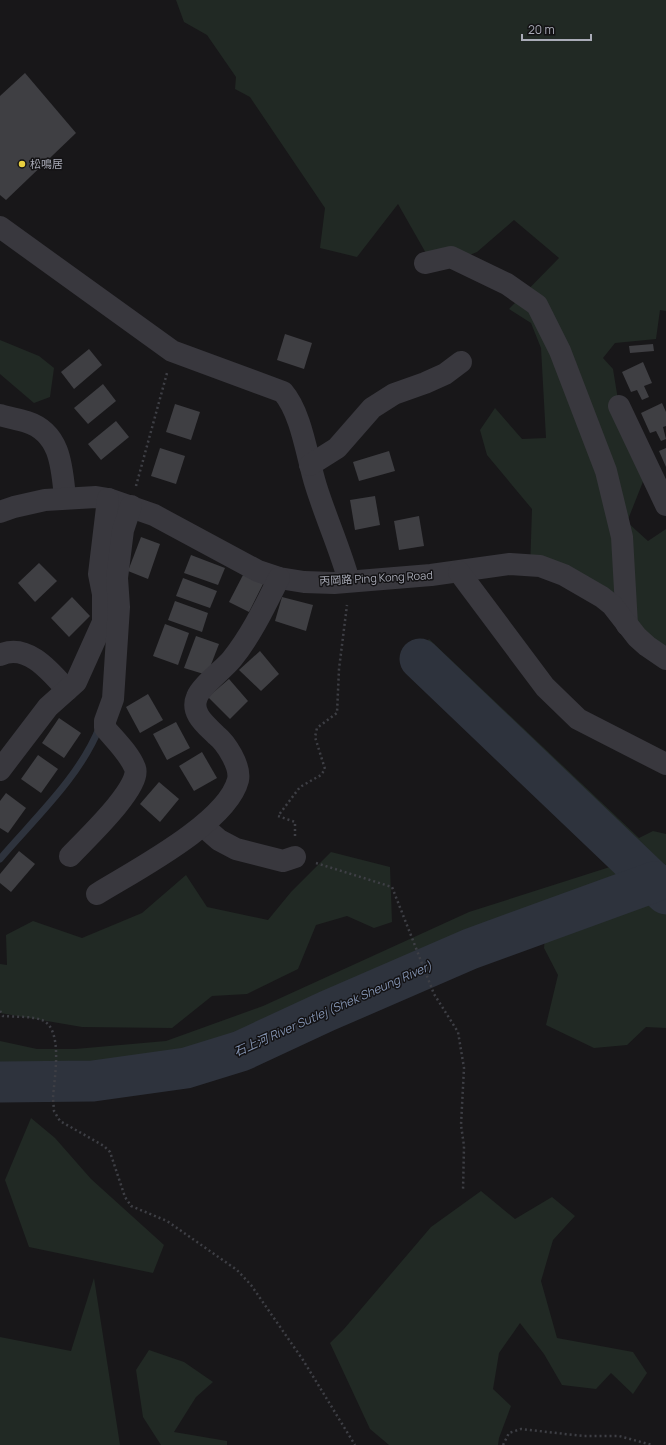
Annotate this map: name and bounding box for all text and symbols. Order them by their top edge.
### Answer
scale bar [522,16,591,42]
text: 20 m [528,21,555,38]
place label: 松鳴居 [30,156,63,171]
marker: 松鳴居 [17,159,27,169]
street label: 丙岡路 Ping Kong Road [319,567,433,588]
water label: 石上河 River Sutlej (Shek Sheung River) [231,957,435,1060]

